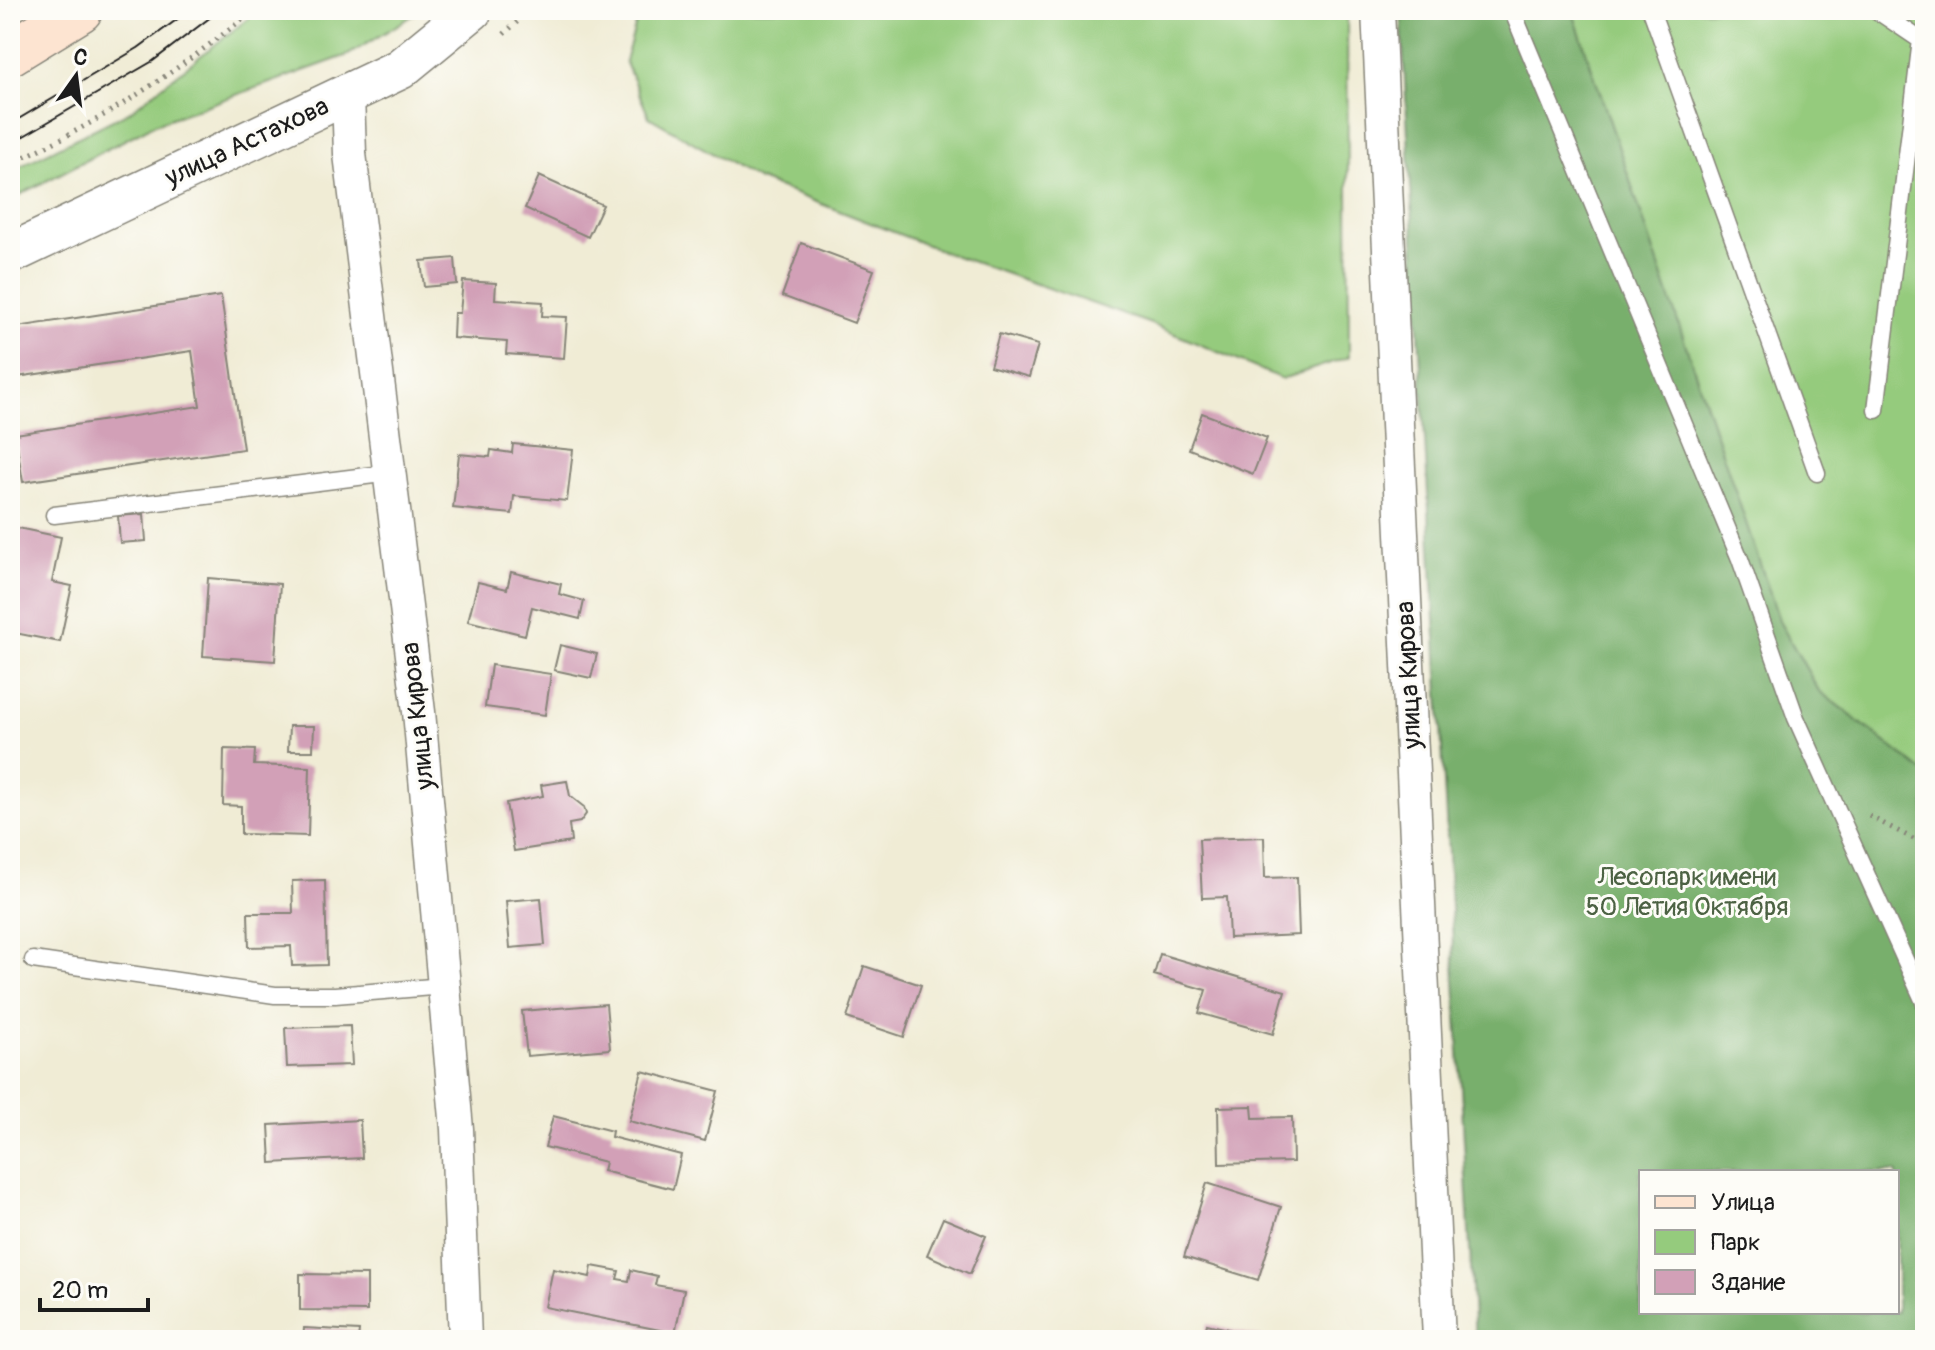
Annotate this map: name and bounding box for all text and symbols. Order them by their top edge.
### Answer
north arrow [36,36,116,116]
text: С [71,42,91,73]
street label: улица Астахова [159,90,334,194]
street label: улица Кирова [1389,600,1429,751]
street label: улица Кирова [394,641,442,792]
park label: Лесопарк имени 50 Летия Октября [1586,861,1788,923]
legend [1639,1170,1899,1314]
text: Улица [1711,1188,1775,1217]
text: Парк [1711,1228,1760,1257]
scale bar [40,1262,148,1312]
text: Здание [1711,1268,1786,1297]
text: 20 m [52,1276,108,1305]

